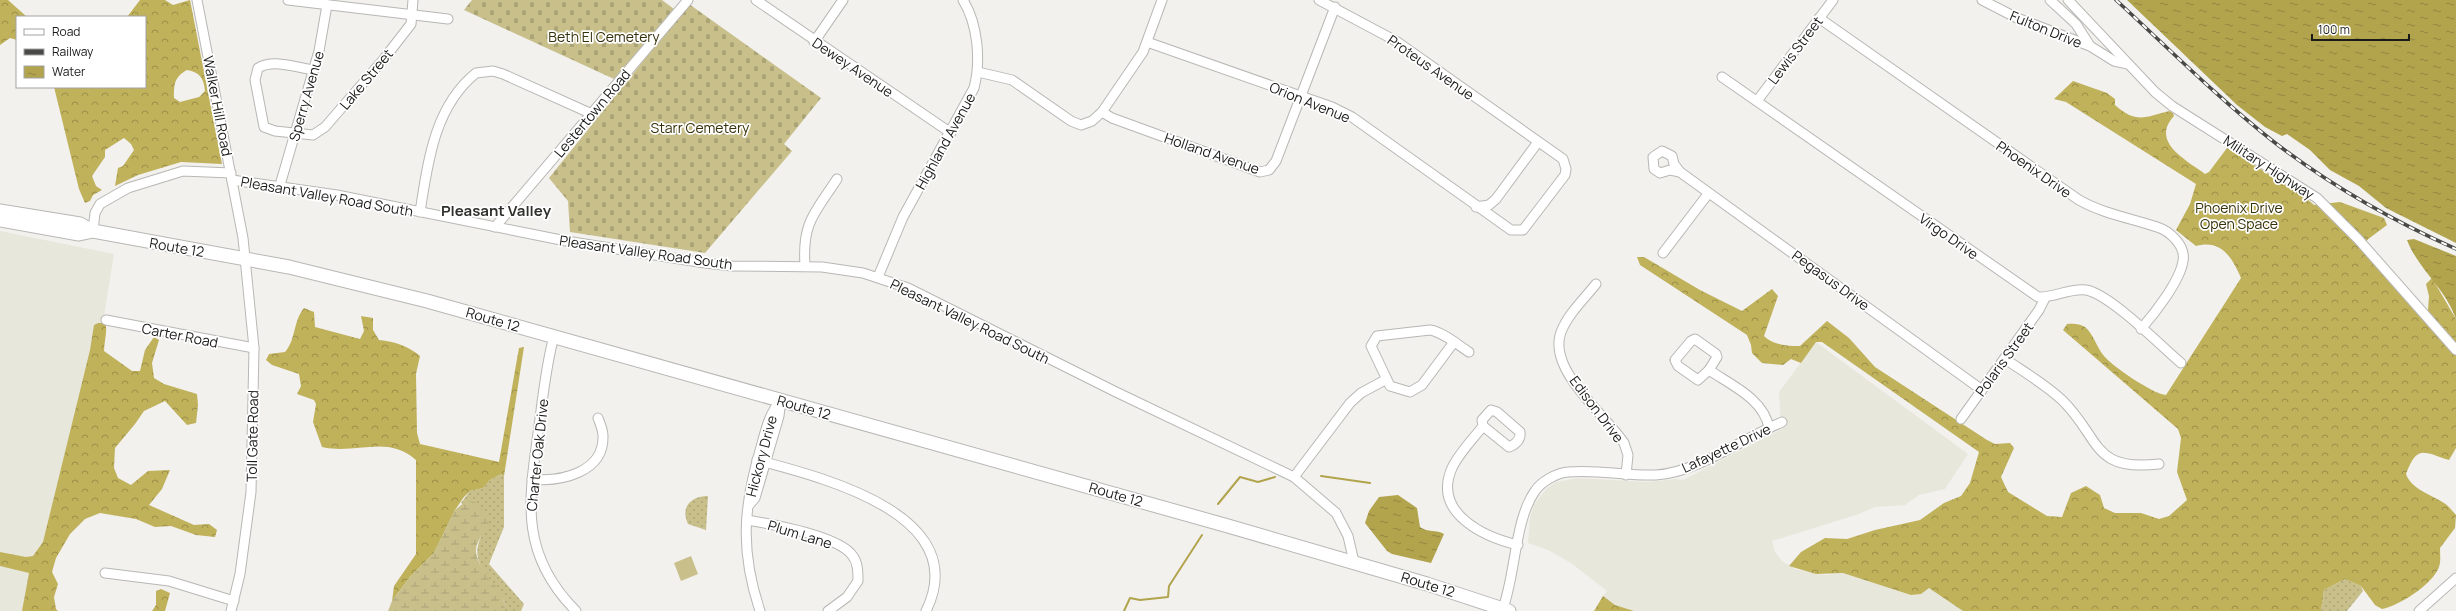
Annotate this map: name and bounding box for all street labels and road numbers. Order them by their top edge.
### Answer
street label: Fulton Drive [2007,6,2085,52]
street label: Lewis Street [1763,12,1827,88]
street label: Proteus Avenue [1384,30,1478,104]
street label: Dewey Avenue [809,33,897,101]
street label: Lake Street [335,44,397,113]
street label: Sperry Avenue [284,49,328,143]
street label: Walker Hill Road [199,54,237,158]
street label: Lestertown Road [549,65,635,161]
street label: Orion Avenue [1267,77,1353,127]
street label: Highland Avenue [911,89,979,193]
street label: Holland Avenue [1162,128,1262,178]
street label: Military Highway [2220,131,2319,204]
street label: Phoenix Drive [1993,136,2075,202]
street label: Pleasant Valley Road South [239,171,415,221]
street label: Virgo Drive [1916,209,1982,263]
street label: Pleasant Valley Road South [558,230,734,274]
street label: Route 12 [148,233,206,261]
street label: Pegasus Drive [1789,246,1873,314]
street label: Pleasant Valley Road South [887,274,1053,368]
street label: Route 12 [464,302,522,336]
street label: Carter Road [140,318,220,352]
street label: Polaris Street [1971,318,2038,400]
street label: Edison Drive [1566,372,1628,446]
street label: Toll Gate Road [242,390,262,482]
street label: Route 12 [775,390,833,424]
street label: Charter Oak Drive [522,398,552,512]
street label: Hickory Drive [741,413,781,499]
street label: Lafayette Drive [1678,419,1774,477]
street label: Route 12 [1087,477,1145,511]
street label: Plum Lane [766,515,834,553]
street label: Route 12 [1399,567,1457,601]

